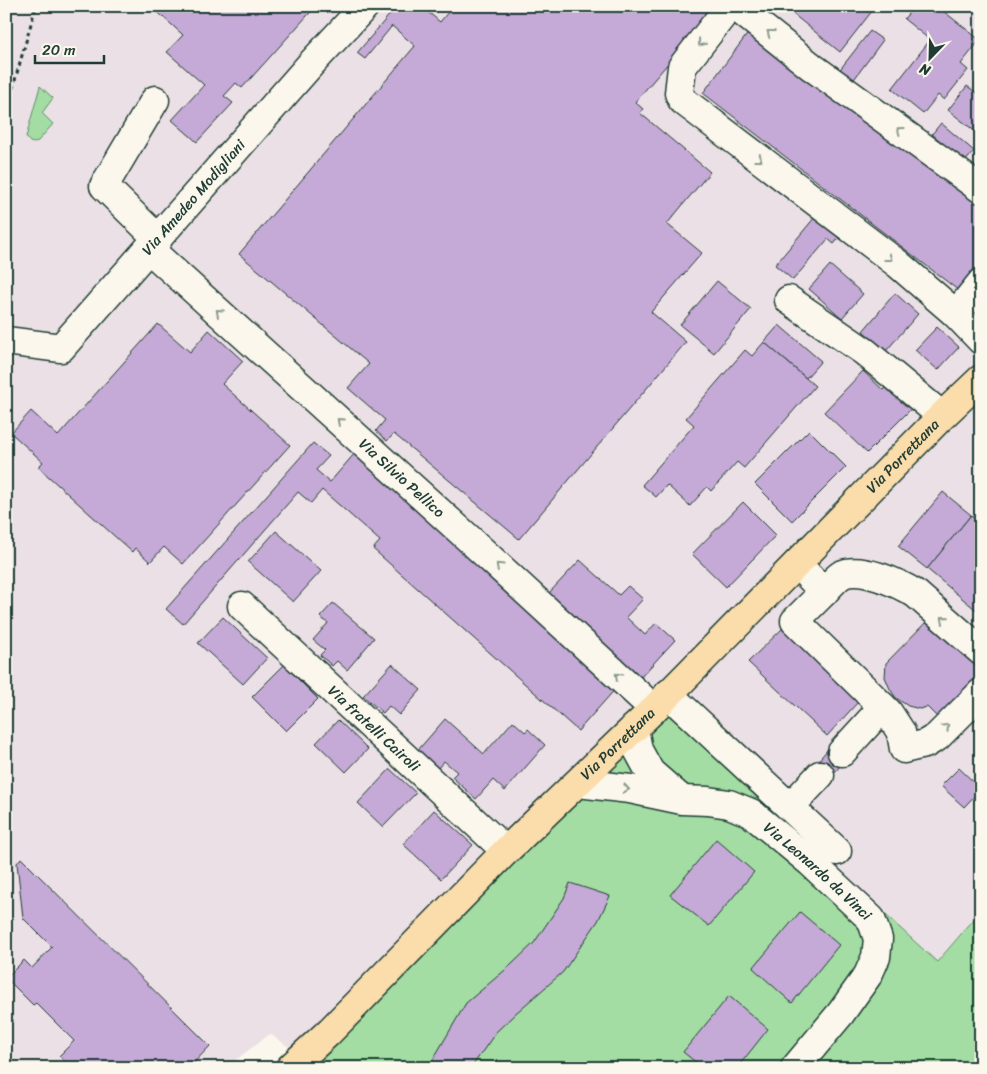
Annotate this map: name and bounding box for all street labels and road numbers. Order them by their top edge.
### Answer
street label: Via Amedeo Modigliani [135,133,253,262]
street label: Via Porrettana [860,412,946,500]
street label: Via Silvio Pellico [353,432,451,524]
street label: Via fratelli Cairoli [322,679,427,779]
street label: Via Porrettana [574,701,662,787]
street label: Via Leonardo da Vinci [757,815,879,927]

